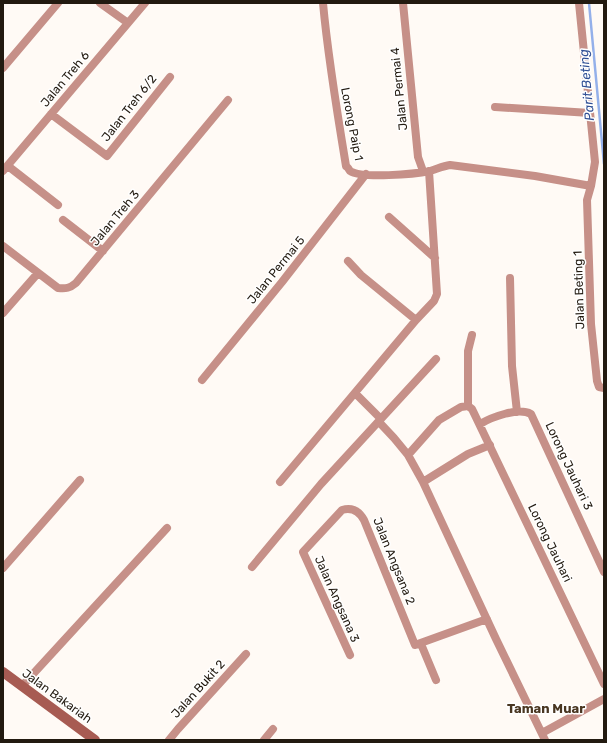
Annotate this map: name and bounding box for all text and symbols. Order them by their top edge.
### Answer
street label: Jalan Permai 4 [388,46,410,131]
street label: Jalan Treh 6 [38,48,92,110]
water label: Parit Beting [576,48,598,121]
street label: Jalan Treh 6/2 [99,72,159,144]
street label: Lorong Paip 1 [338,86,366,162]
street label: Jalan Treh 3 [88,187,142,249]
street label: Jalan Permai 5 [244,233,308,307]
street label: Jalan Beting 1 [571,250,587,330]
street label: Lorong Jauhari 3 [543,420,595,512]
street label: Lorong Jauhari [525,502,575,584]
street label: Jalan Angsana 2 [370,515,418,607]
street label: Jalan Angsana 3 [312,554,362,644]
street label: Jalan Bukit 2 [168,657,228,721]
street label: Jalan Bakariah [19,666,95,726]
district label: Taman Muar [507,701,585,716]

